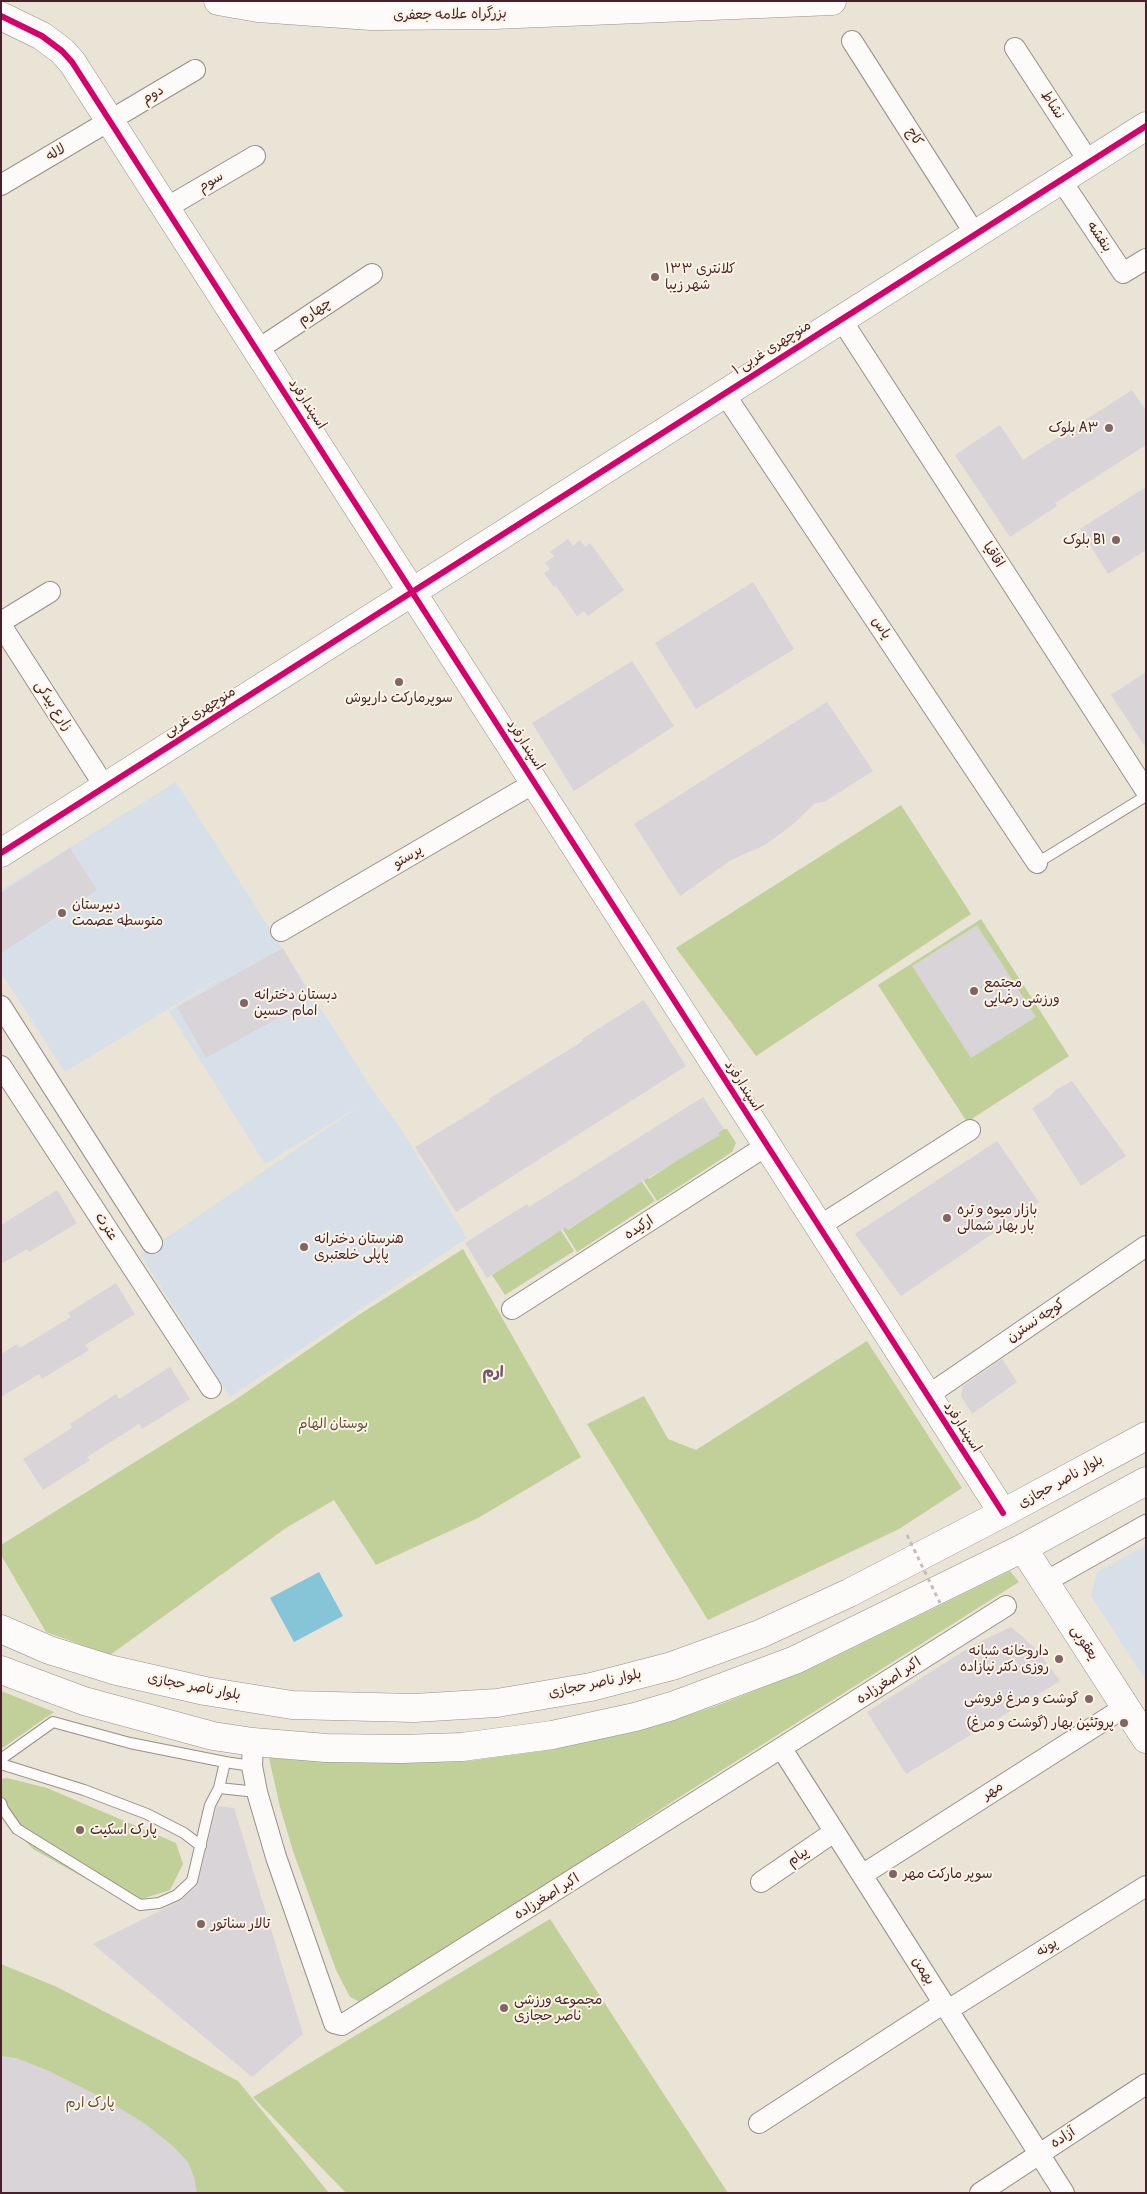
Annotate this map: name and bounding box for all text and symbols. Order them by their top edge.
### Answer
street label: بزرگراه علامه جعفری [393,6,507,24]
street label: دوم [139,82,167,108]
street label: نشاط [1037,88,1067,122]
street label: کاج [902,125,926,149]
street label: لاله [43,141,69,165]
street label: سوم [195,168,227,196]
street label: بنفشه [1083,218,1115,256]
place label: کلانتری ۱۳۳ شهر زیبا [665,261,735,294]
marker: کلانتری ۱۳۳ شهر زیبا [649,271,661,283]
street label: چهارم [295,295,335,329]
street label: منوچهری غربی ۱ [729,317,815,379]
street label: اسپندارفرد [284,375,330,433]
place label: بلوک A۳ [1049,420,1099,436]
marker: بلوک A۳ [1103,422,1115,434]
place label: بلوک B۱ [1063,532,1106,548]
marker: بلوک B۱ [1110,534,1122,546]
street label: اقاقیا [979,539,1007,571]
street label: یاس [867,614,895,642]
marker: سوپرمارکت داریوش [393,676,405,688]
street label: زارع بیدکی [31,678,75,734]
street label: منوچهری غربی [161,683,239,741]
place label: سوپرمارکت داریوش [345,690,453,706]
street label: اسپندارفرد [502,716,548,774]
street label: پرستو [390,842,426,872]
place label: دبیرستان متوسطه عصمت [72,897,163,930]
marker: دبیرستان متوسطه عصمت [56,907,68,919]
place label: مجتمع ورزشی رضایی [984,975,1060,1008]
marker: مجتمع ورزشی رضایی [968,985,980,997]
place label: دبستان دخترانه امام حسین [254,987,338,1020]
marker: دبستان دخترانه امام حسین [238,997,250,1009]
street label: اسپندارفرد [720,1057,766,1115]
place label: بازار میوه و تره بار بهار شمالی [957,1202,1037,1234]
street label: عترت [91,1210,121,1244]
street label: ارکیده [621,1212,657,1244]
marker: بازار میوه و تره بار بهار شمالی [941,1212,953,1224]
place label: هنرستان دخترانه پاپلی خلعتبری [314,1231,404,1264]
marker: هنرستان دخترانه پاپلی خلعتبری [298,1241,310,1253]
street label: کوچه نسترن [1004,1295,1068,1347]
district label: ارم [482,1364,504,1382]
street label: اسپندارفرد [939,1398,985,1456]
park label: بوستان الهام [298,1416,368,1432]
street label: بلوار ناصر حجازی [1016,1452,1106,1512]
street label: یعقوبی [1067,1622,1101,1664]
place label: داروخانه شبانه روزی دکتر نیازاده [960,1643,1049,1675]
marker: داروخانه شبانه روزی دکتر نیازاده [1053,1653,1065,1665]
street label: اکبر اصغرزاده [854,1654,924,1708]
street label: بلوار ناصر حجازی [547,1666,643,1702]
street label: بلوار ناصر حجازی [146,1670,242,1704]
place label: گوشت و مرغ فروشی [964,1691,1079,1707]
marker: گوشت و مرغ فروشی [1083,1693,1095,1705]
place label: پروتئین بهار (گوشت و مرغ) [966,1715,1114,1731]
marker: پروتئین بهار (گوشت و مرغ) [1118,1717,1130,1729]
street label: مهر [979,1778,1007,1804]
place label: پارک اسکیت [90,1822,157,1838]
marker: پارک اسکیت [74,1824,86,1836]
street label: پیام [784,1844,812,1870]
place label: سوپر مارکت مهر [903,1866,993,1882]
marker: سوپر مارکت مهر [887,1868,899,1880]
street label: اکبر اصغرزاده [511,1870,583,1924]
place label: تالار سناتور [211,1916,270,1932]
marker: تالار سناتور [195,1918,207,1930]
street label: پونه [1033,1935,1061,1961]
street label: بهمن [908,1954,938,1988]
place label: مجموعه ورزشی ناصر حجازی [514,1992,602,2024]
marker: مجموعه ورزشی ناصر حجازی [498,2002,510,2014]
park label: پارک ارم [65,2095,115,2111]
street label: آزاده [1047,2124,1079,2152]

